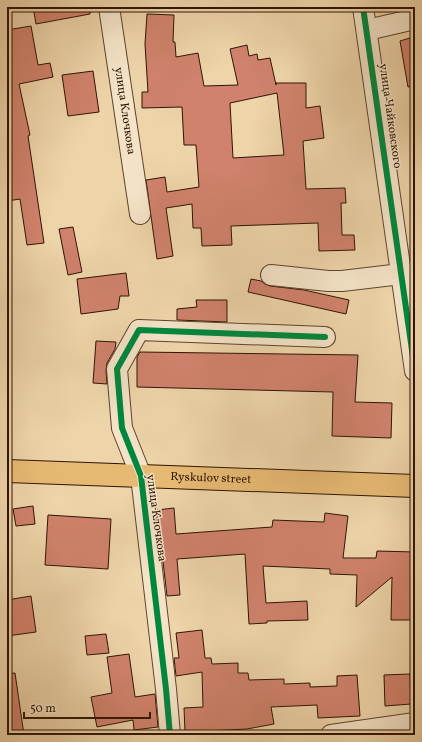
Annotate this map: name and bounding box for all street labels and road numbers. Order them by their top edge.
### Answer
street label: улица Чайковского [375,63,405,169]
street label: улица Клочкова [110,66,139,156]
street label: Ryskulov street [170,469,252,488]
street label: улица Клочкова [142,473,170,563]

